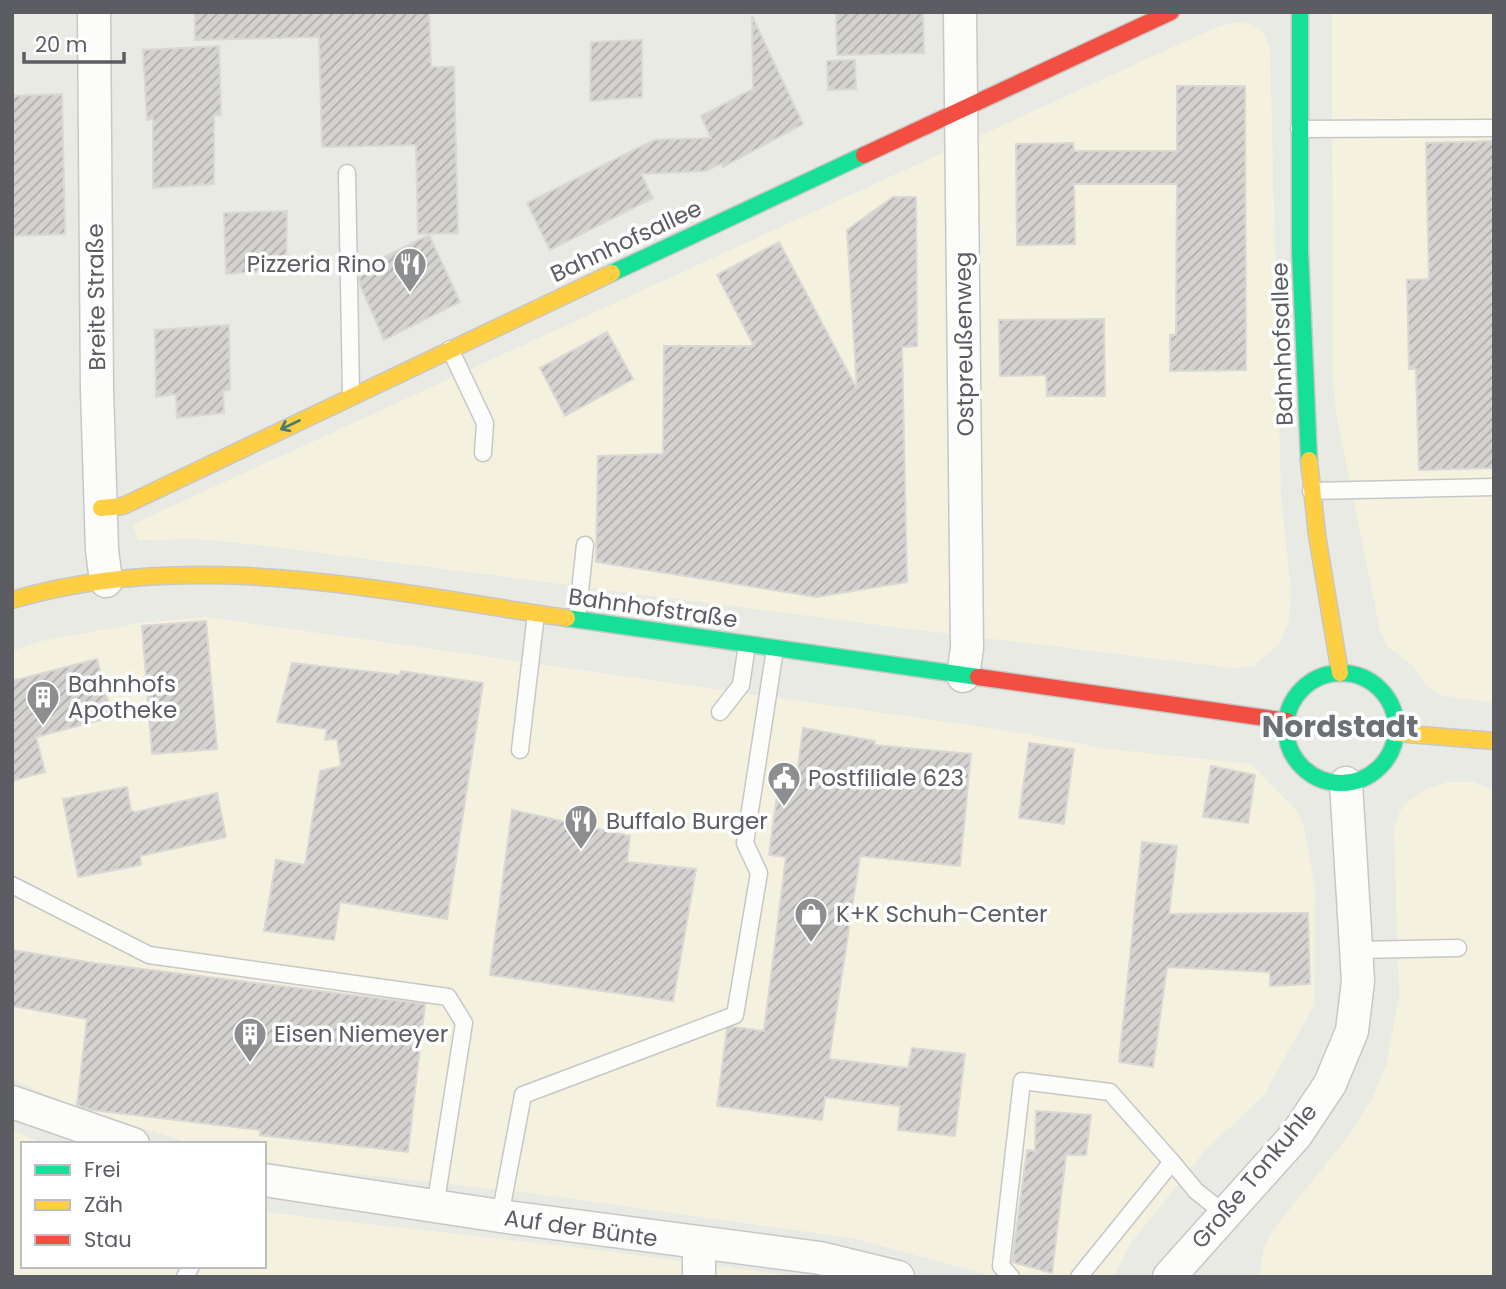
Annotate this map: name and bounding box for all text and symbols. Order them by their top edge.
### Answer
scale bar [24,21,124,65]
text: 20 m [35,30,88,59]
street label: Bahnhofsallee [545,192,707,290]
street label: Breite Straße [79,223,113,371]
restaurant icon: Pizzeria Rino [391,245,429,294]
place label: Pizzeria Rino [247,248,386,280]
street label: Ostpreußenweg [946,251,982,437]
street label: Bahnhofsallee [1263,262,1301,426]
one-way arrow [280,419,301,432]
street label: Bahnhofstraße [566,580,740,636]
place label: Bahnhofs Apotheke [68,668,177,726]
building icon: Bahnhofs Apotheke [24,678,62,727]
district label: Nordstadt [1262,705,1418,748]
public building icon: Postfiliale 623 [765,759,803,808]
place label: Postfiliale 623 [808,762,964,794]
restaurant icon: Buffalo Burger [562,802,600,851]
place label: Buffalo Burger [606,805,768,837]
shop icon: K+K Schuh-Center [792,895,830,944]
place label: K+K Schuh-Center [836,898,1048,930]
building icon: Eisen Niemeyer [231,1015,269,1064]
place label: Eisen Niemeyer [274,1018,448,1050]
street label: Große Tonkuhle [1184,1097,1324,1255]
legend [21,1142,266,1268]
text: Frei [84,1155,121,1184]
text: Zäh [84,1190,123,1219]
street label: Auf der Bünte [502,1201,660,1255]
text: Stau [84,1225,132,1254]

